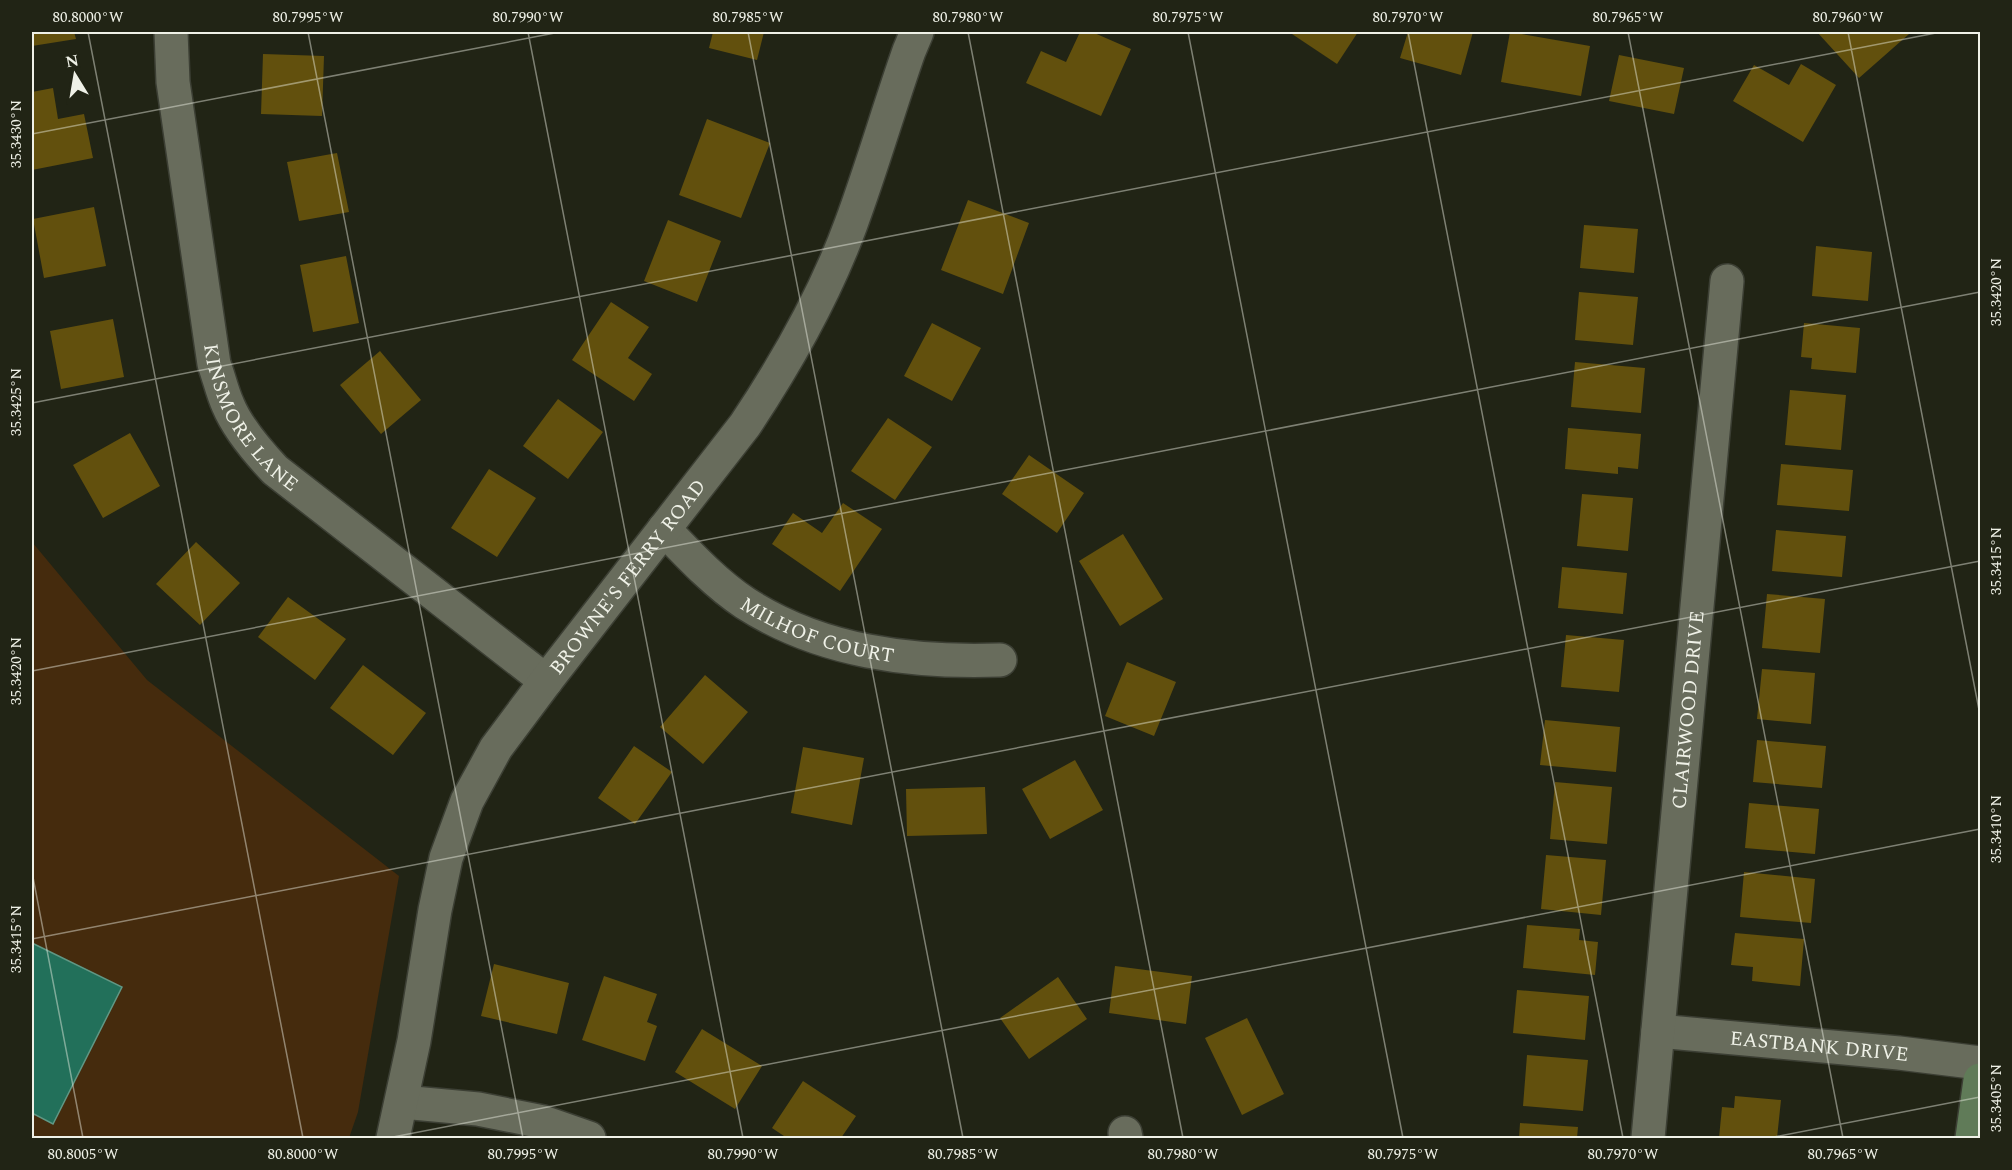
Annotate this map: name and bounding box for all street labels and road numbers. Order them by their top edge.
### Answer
street label: KINSMORE LANE [195,341,305,499]
street label: BROWNE'S FERRY ROAD [542,473,714,682]
street label: MILHOF COURT [734,590,896,671]
street label: CLAIRWOOD DRIVE [1664,609,1713,810]
street label: EASTBANK DRIVE [1728,1024,1910,1070]

